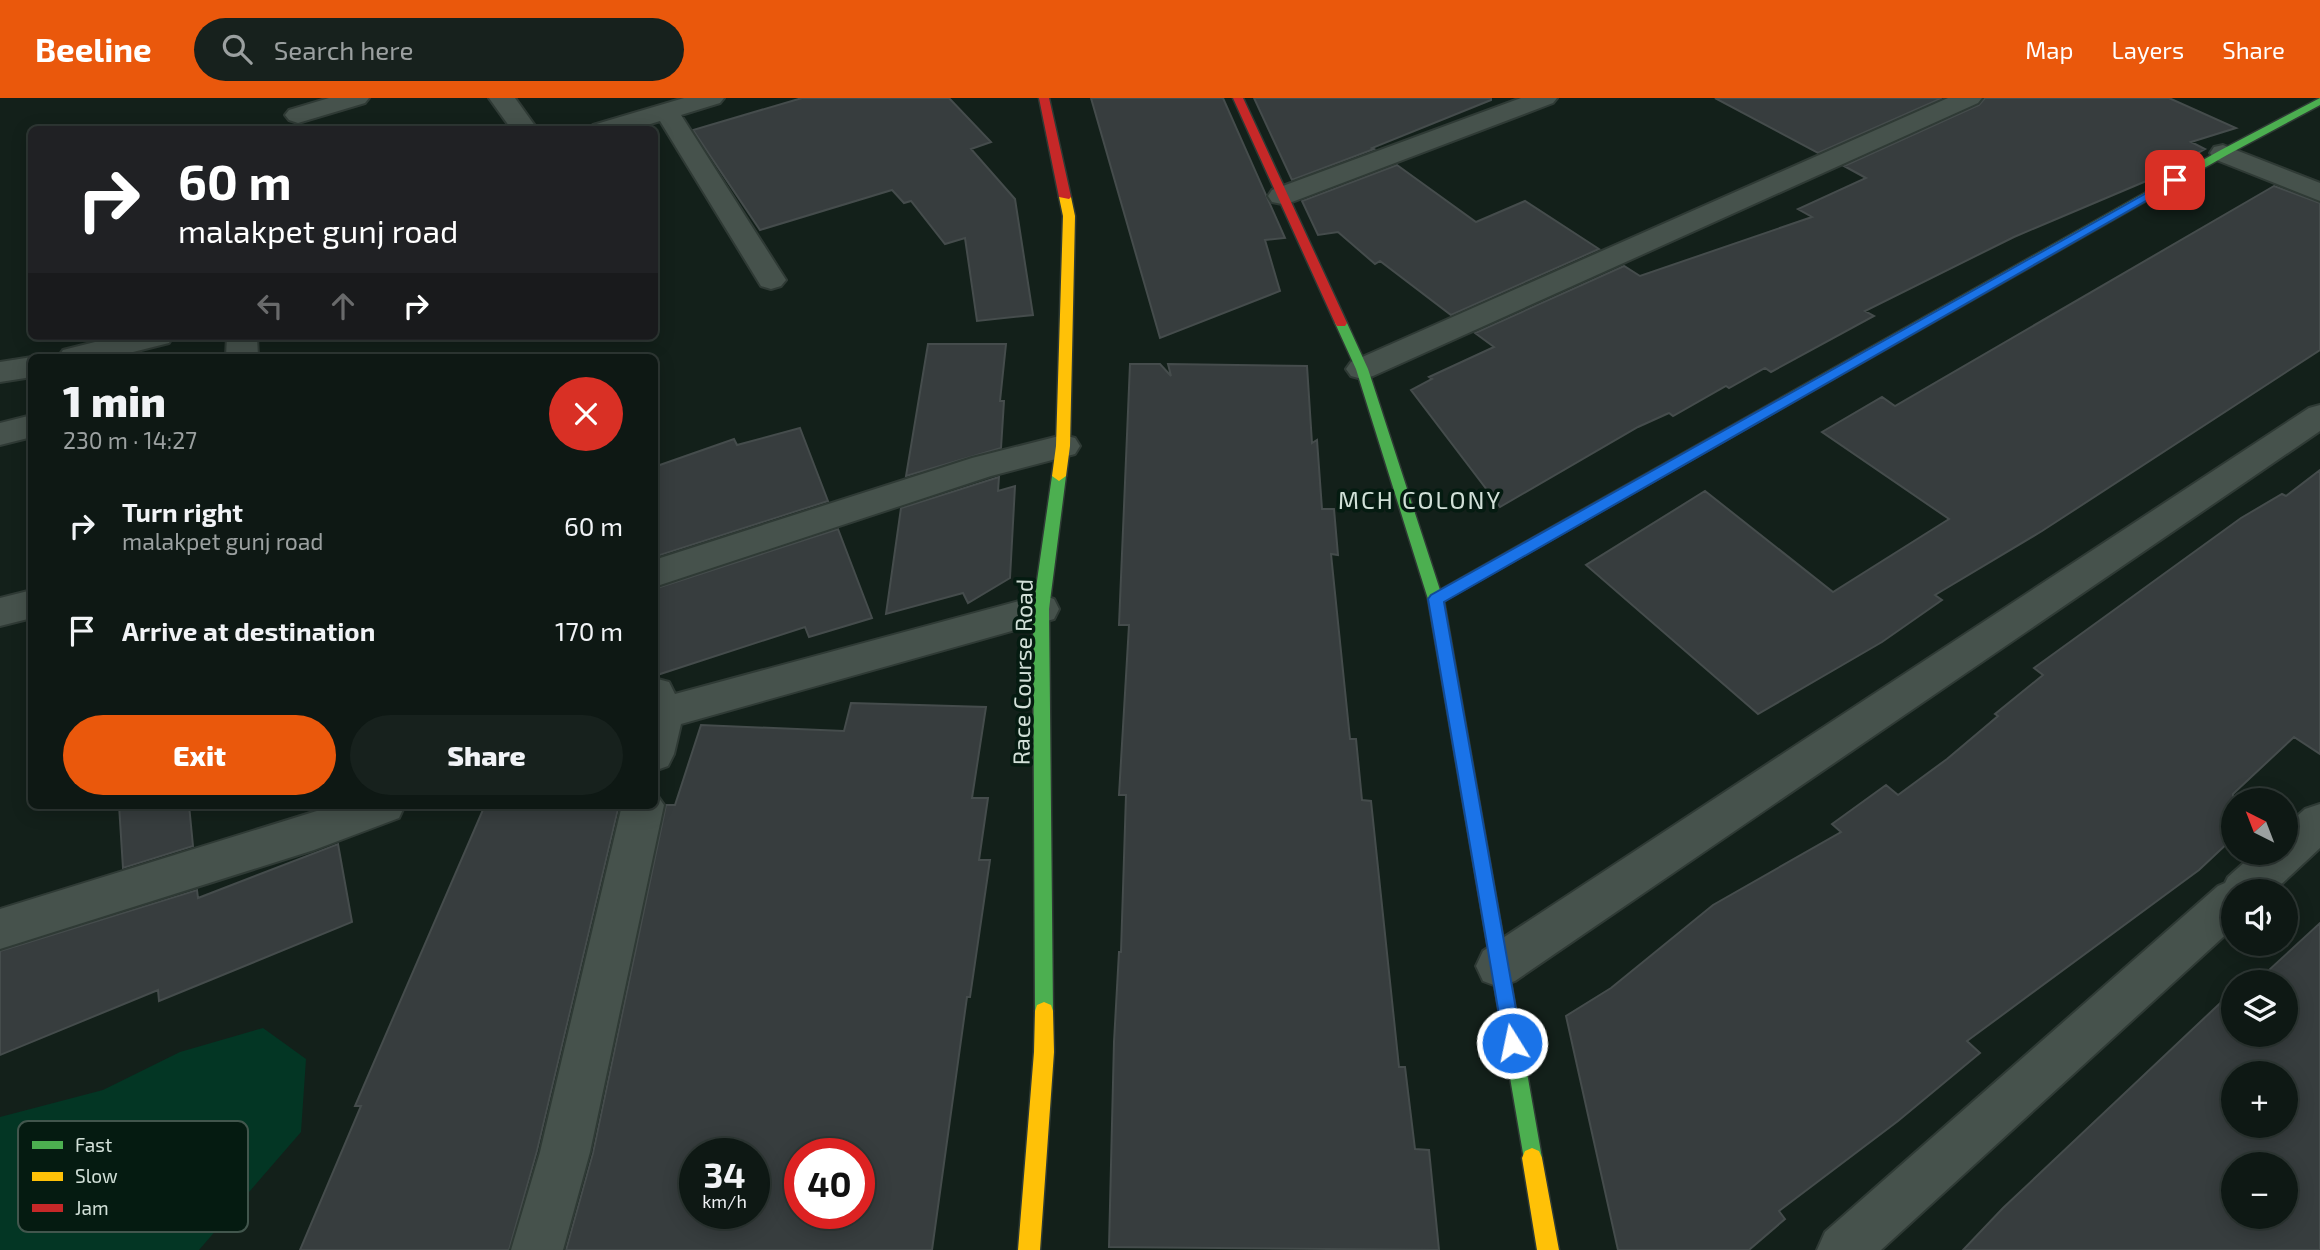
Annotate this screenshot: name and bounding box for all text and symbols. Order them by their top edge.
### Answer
search box [194,18,684,81]
text: Beeline [35,29,152,69]
icon: search [218,30,256,68]
text: Search here [274,34,413,65]
text: Map [2025,35,2073,64]
text: Layers [2111,35,2184,64]
text: Share [2222,35,2285,64]
pin [2145,150,2205,210]
text: 60 m [178,151,292,210]
icon: right [63,154,154,245]
icon: arrive [2156,161,2194,199]
text: malakpet gunj road [178,211,458,249]
icon: left [251,287,289,325]
icon: ahead [324,287,362,325]
icon: right [397,287,435,325]
text: 1 min [63,375,166,425]
button: close [549,377,623,451]
text: 230 m · 14:27 [63,426,197,454]
district label: MCH COLONY [1338,485,1502,514]
text: Turn right [122,496,243,527]
icon: right [63,507,101,545]
text: 60 m [564,510,623,541]
text: malakpet gunj road [122,527,324,555]
street label: Race Course Road [1006,579,1038,765]
icon: arrive [63,612,101,650]
text: Arrive at destination [122,615,375,646]
text: 170 m [555,615,623,646]
button: Exit [63,715,336,795]
button: Share [350,715,623,795]
north arrow [2221,788,2298,864]
map controls [2221,788,2298,1229]
button: sound [2221,879,2298,956]
button: layers [2221,970,2298,1047]
position arrow [1475,1006,1549,1080]
button: + [2221,1061,2298,1138]
legend [18,1121,248,1232]
text: Fast [75,1133,112,1156]
speed limit sign: 40 [784,1138,875,1229]
button: − [2221,1152,2298,1229]
text: 34 [703,1153,746,1195]
text: Slow [75,1164,118,1187]
text: km/h [702,1190,747,1212]
text: Jam [75,1196,109,1219]

